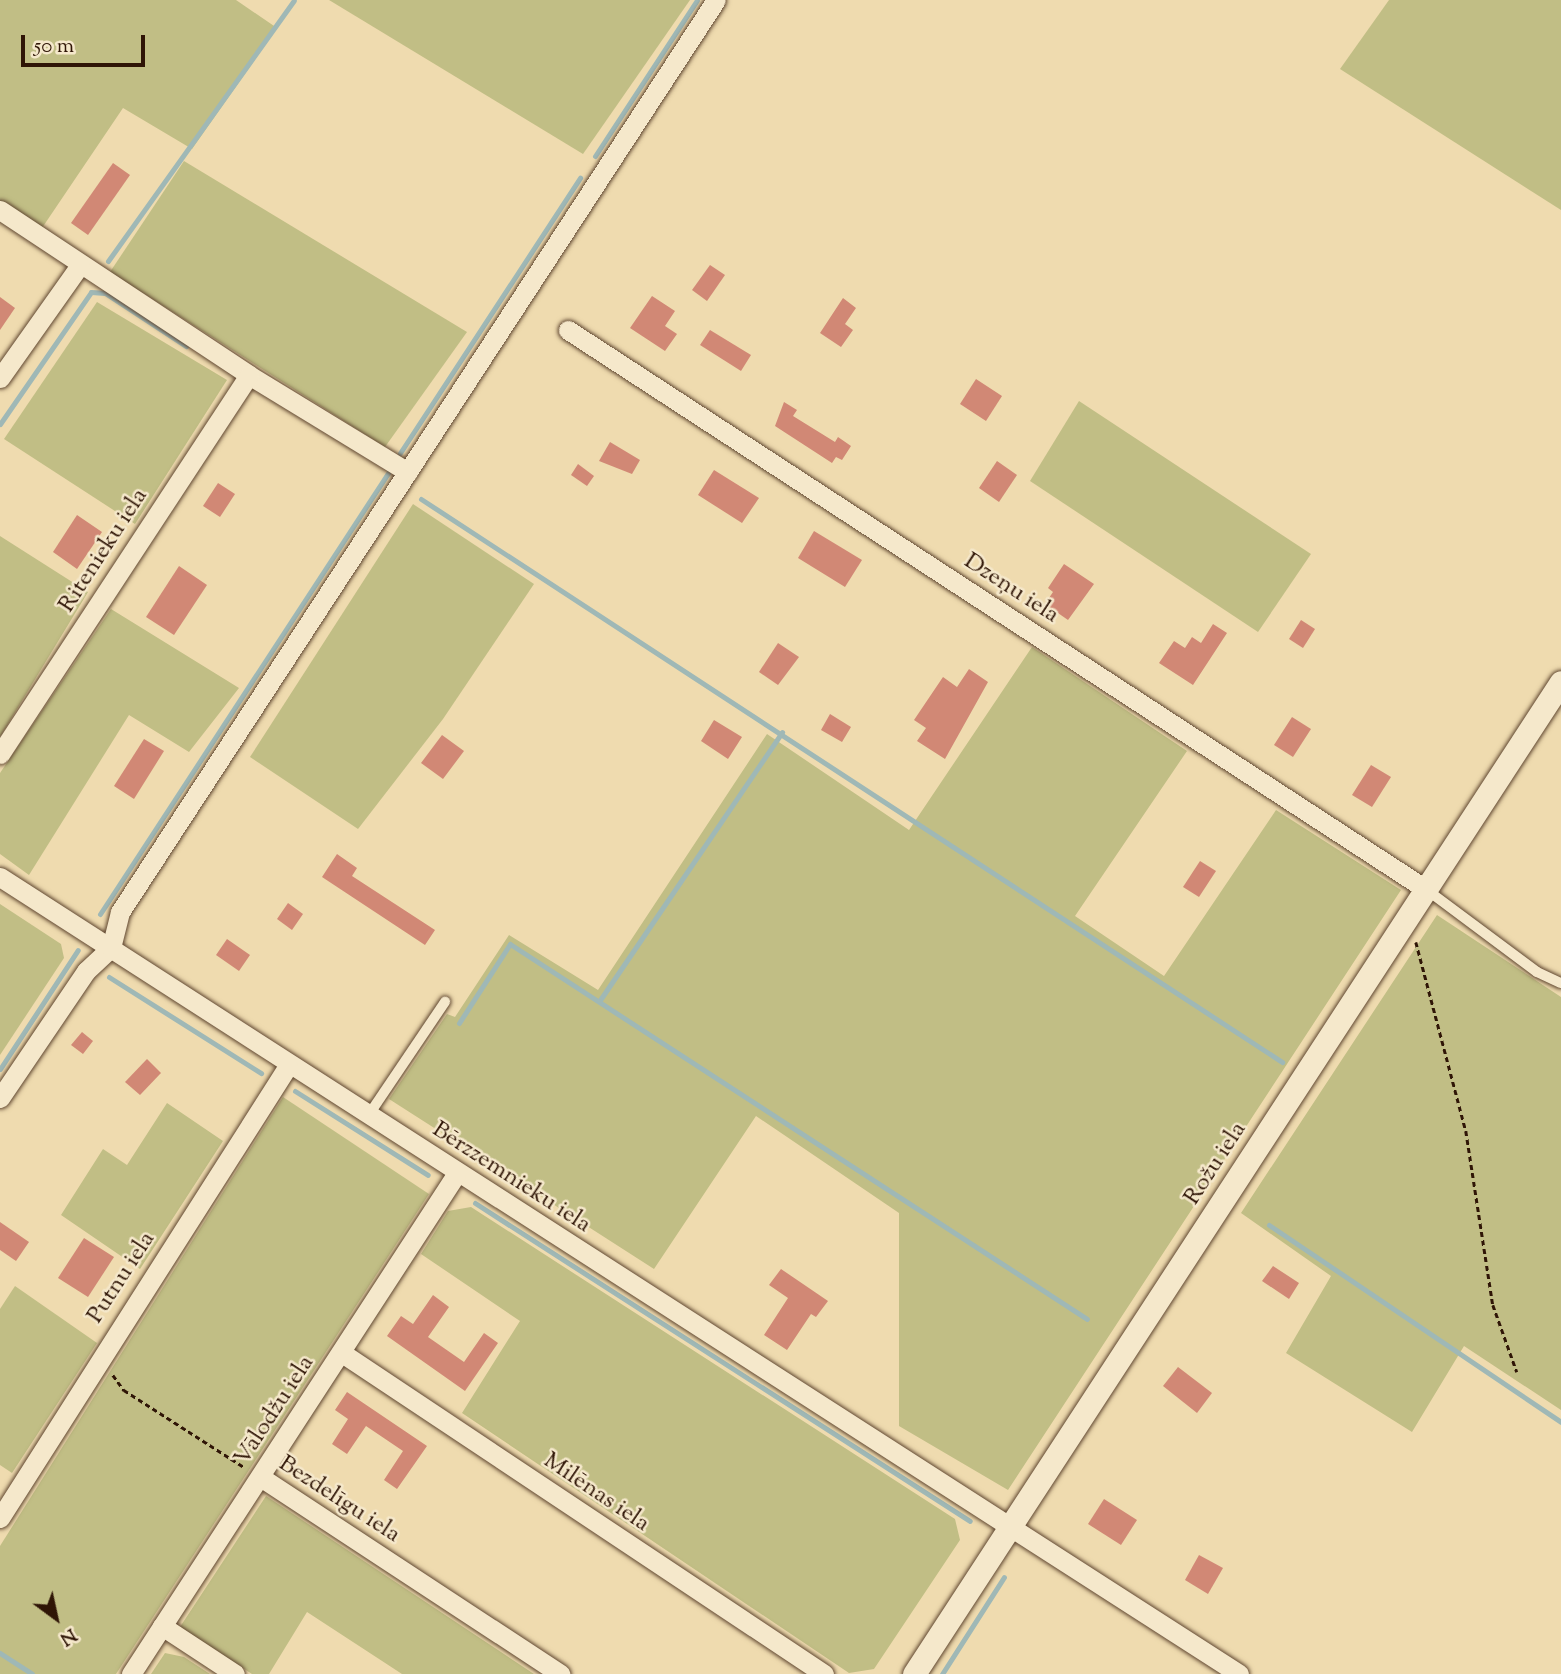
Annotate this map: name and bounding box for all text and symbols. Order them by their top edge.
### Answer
scale bar [24,21,149,65]
text: 50 m [34,32,74,62]
street label: Ritenieku iela [53,483,155,619]
street label: Dzeņu iela [958,548,1064,630]
street label: Bērzzemnieku iela [426,1116,596,1240]
street label: Rožu iela [1179,1117,1253,1211]
street label: Putnu iela [82,1227,162,1329]
street label: Vālodžu iela [229,1350,321,1472]
street label: Milēnas iela [537,1447,655,1539]
street label: Bezdelīgu iela [273,1450,405,1550]
north arrow [21,1583,91,1653]
text: N [54,1621,81,1651]

